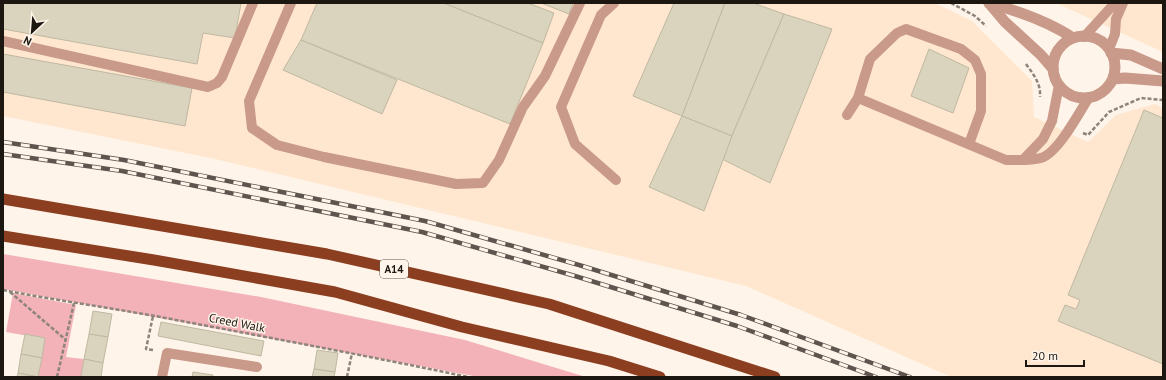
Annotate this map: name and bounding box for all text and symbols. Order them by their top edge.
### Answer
north arrow [12,12,52,52]
text: N [21,33,34,49]
road number: A14 [380,260,408,278]
street label: Creed Walk [208,310,267,335]
scale bar [1026,342,1084,368]
text: 20 m [1032,348,1058,363]

